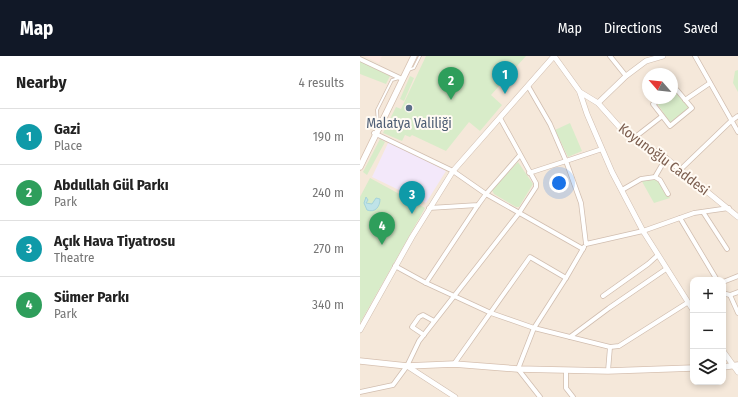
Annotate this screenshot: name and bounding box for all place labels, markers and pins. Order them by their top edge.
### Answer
pin: 1 [492,61,518,94]
pin: 2 [438,67,464,100]
marker: Malatya Valiliği [404,103,414,113]
place label: Malatya Valiliği [366,115,452,132]
pin: 3 [399,181,425,214]
pin: 4 [369,212,395,245]

